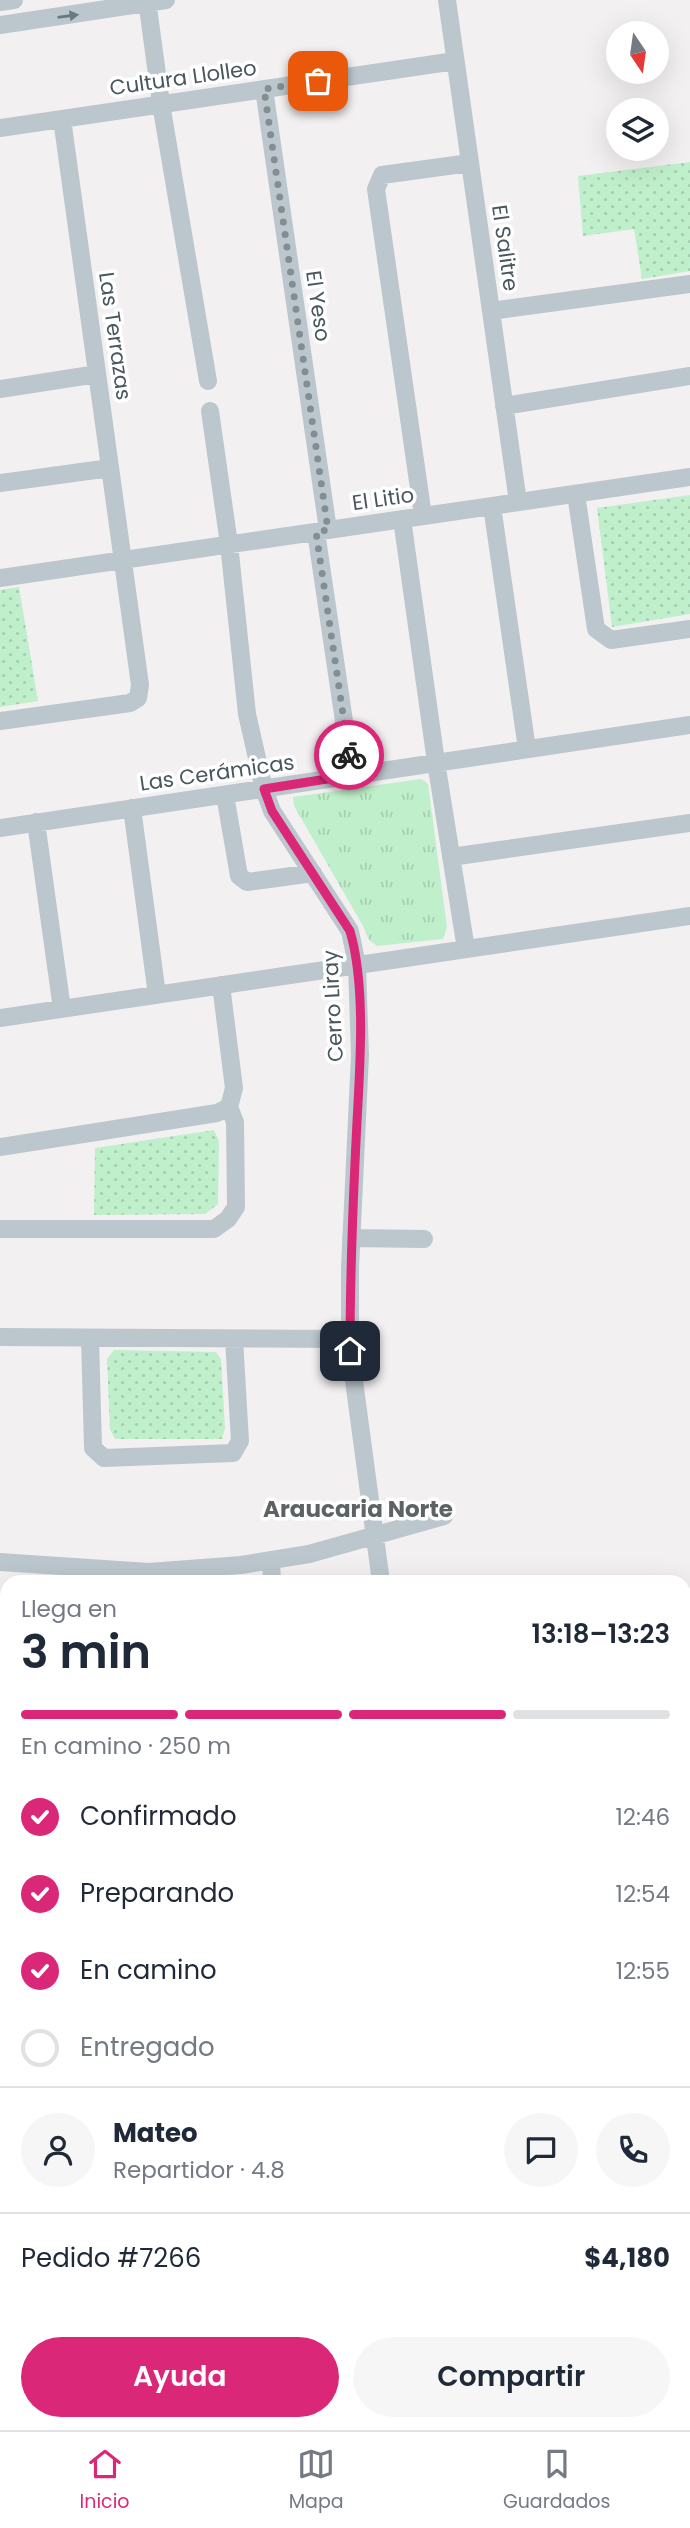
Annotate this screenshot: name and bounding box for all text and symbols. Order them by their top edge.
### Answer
one-way arrow [57,10,79,21]
north arrow [606,21,668,84]
map controls [606,21,669,161]
pin [288,51,348,111]
street label: Cultura Llolleo [108,53,258,102]
icon: bag [299,62,337,100]
button: layers [606,98,669,161]
street label: El Salitre [485,203,526,293]
street label: El Yeso [299,269,338,343]
street label: Las Terrazas [92,270,139,402]
street label: El Litio [350,480,416,517]
courier [314,720,384,790]
icon: bike [330,736,368,774]
street label: Las Cerámicas [138,747,296,798]
street label: Cerro Liray [315,949,350,1063]
pin [320,1321,380,1381]
icon: home [331,1332,369,1370]
district label: Araucaria Norte [263,1493,453,1525]
text: Llega en [21,1593,117,1625]
text: 13:18–13:23 [531,1616,670,1652]
text: 3 min [21,1620,151,1684]
text: En camino · 250 m [21,1730,231,1762]
icon: check [21,1798,59,1836]
text: Confirmado [80,1798,237,1834]
text: 12:46 [615,1801,670,1833]
icon: check [21,1875,59,1913]
text: Preparando [80,1875,234,1911]
text: 12:54 [616,1878,670,1910]
icon: check [21,1952,59,1990]
text: En camino [80,1952,217,1988]
text: 12:55 [616,1955,670,1987]
text: Entregado [80,2029,215,2065]
button: person [21,2113,95,2187]
button: chat [504,2113,578,2187]
button: phone [596,2113,670,2187]
text: Mateo [113,2115,198,2151]
text: Repartidor · 4.8 [113,2154,285,2186]
text: Pedido #7266 [21,2240,201,2276]
text: $4,180 [584,2240,670,2276]
button: Ayuda [21,2337,339,2417]
button: Compartir [353,2337,670,2417]
tab: Inicio [80,2445,130,2516]
tab: Mapa [289,2445,344,2516]
tab: Guardados [503,2445,610,2516]

